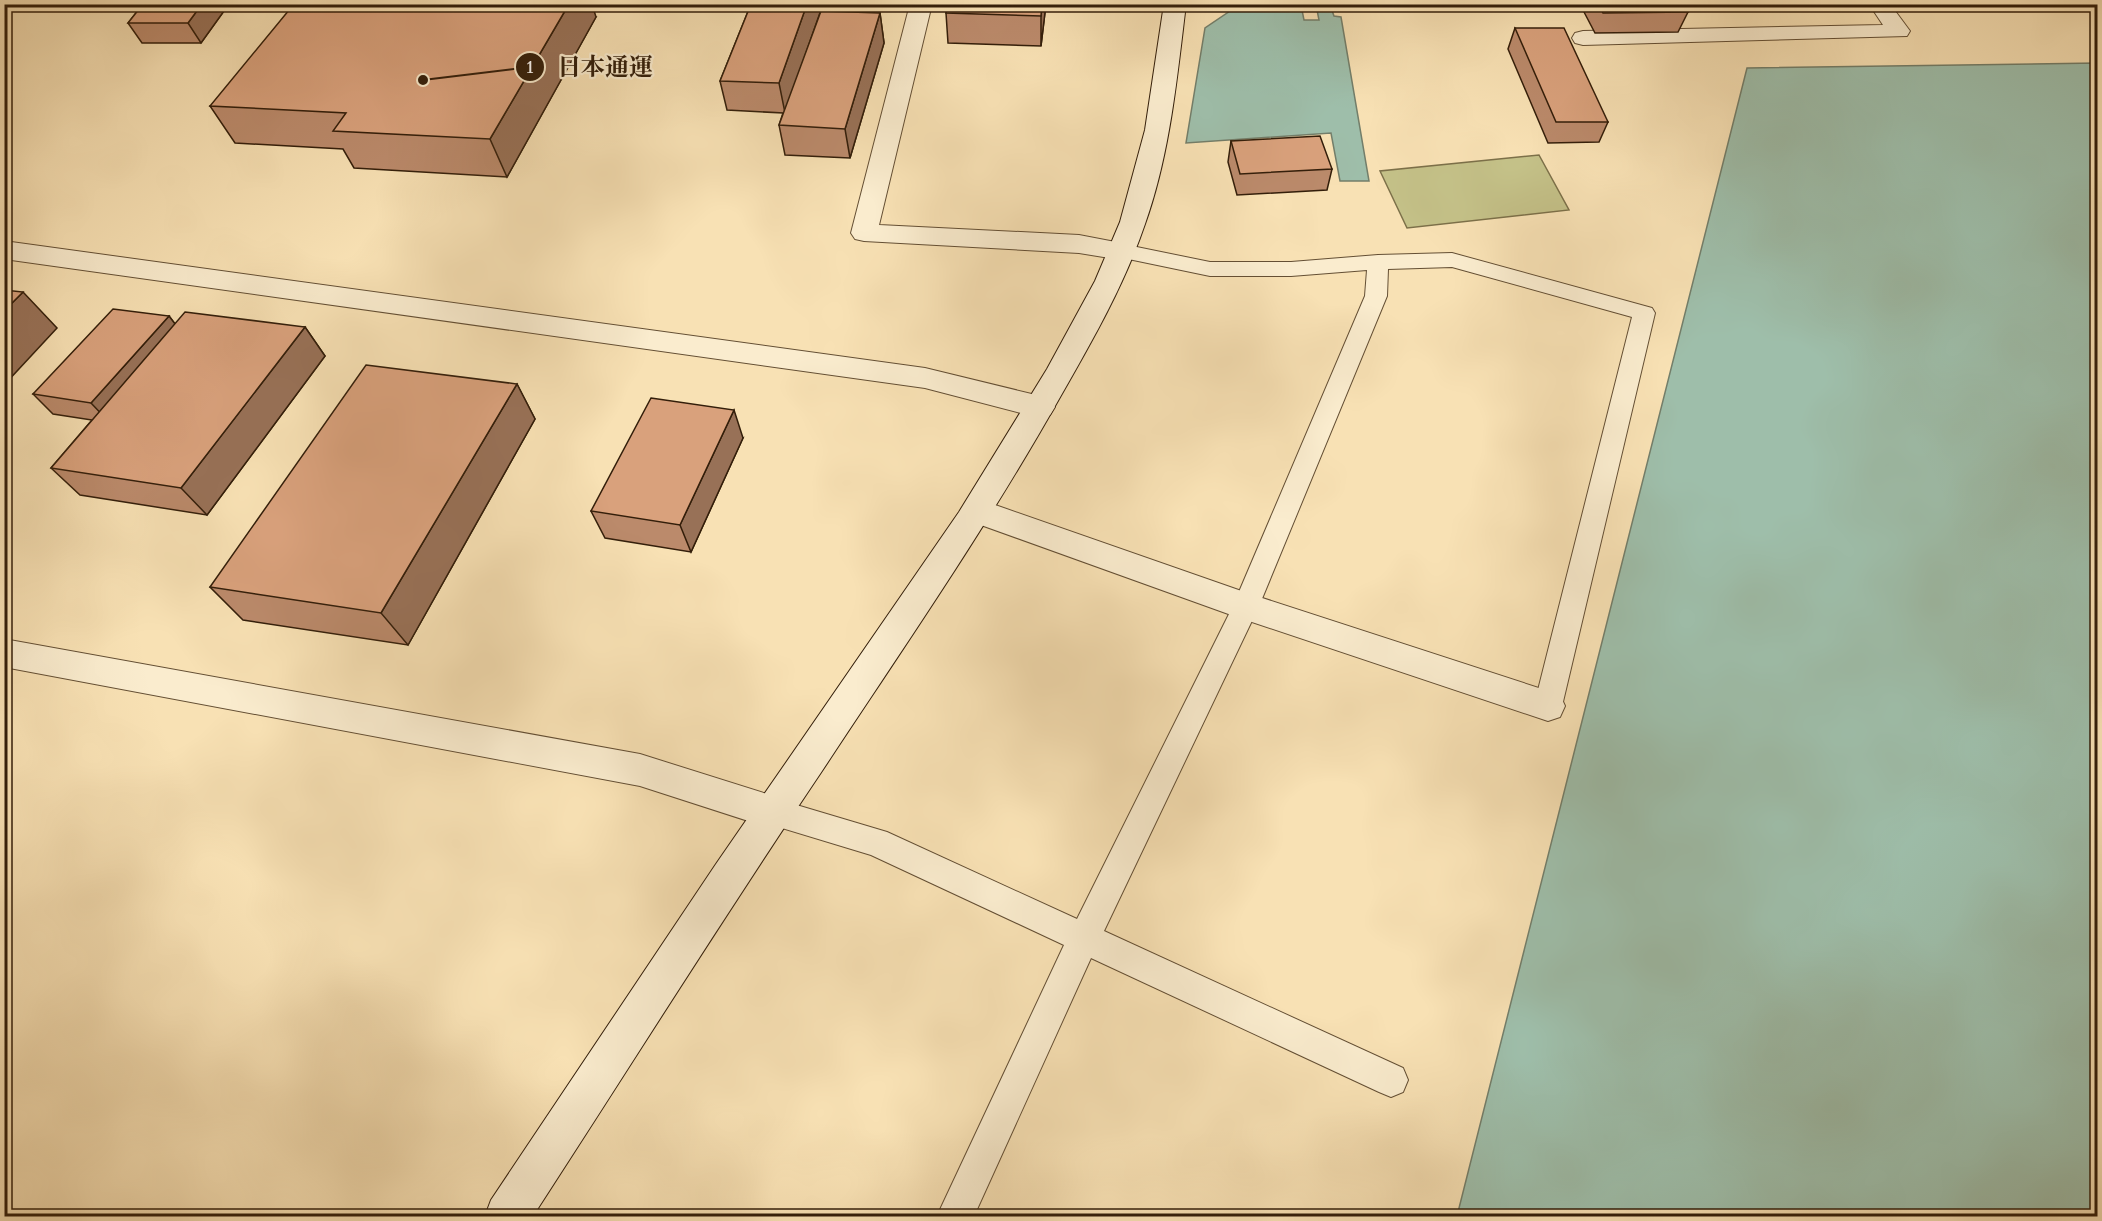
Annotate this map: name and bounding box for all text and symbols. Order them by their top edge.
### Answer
callout: 日本通運 [515,46,665,88]
text: 日本通運 [557,51,653,84]
text: 1 [525,55,535,80]

